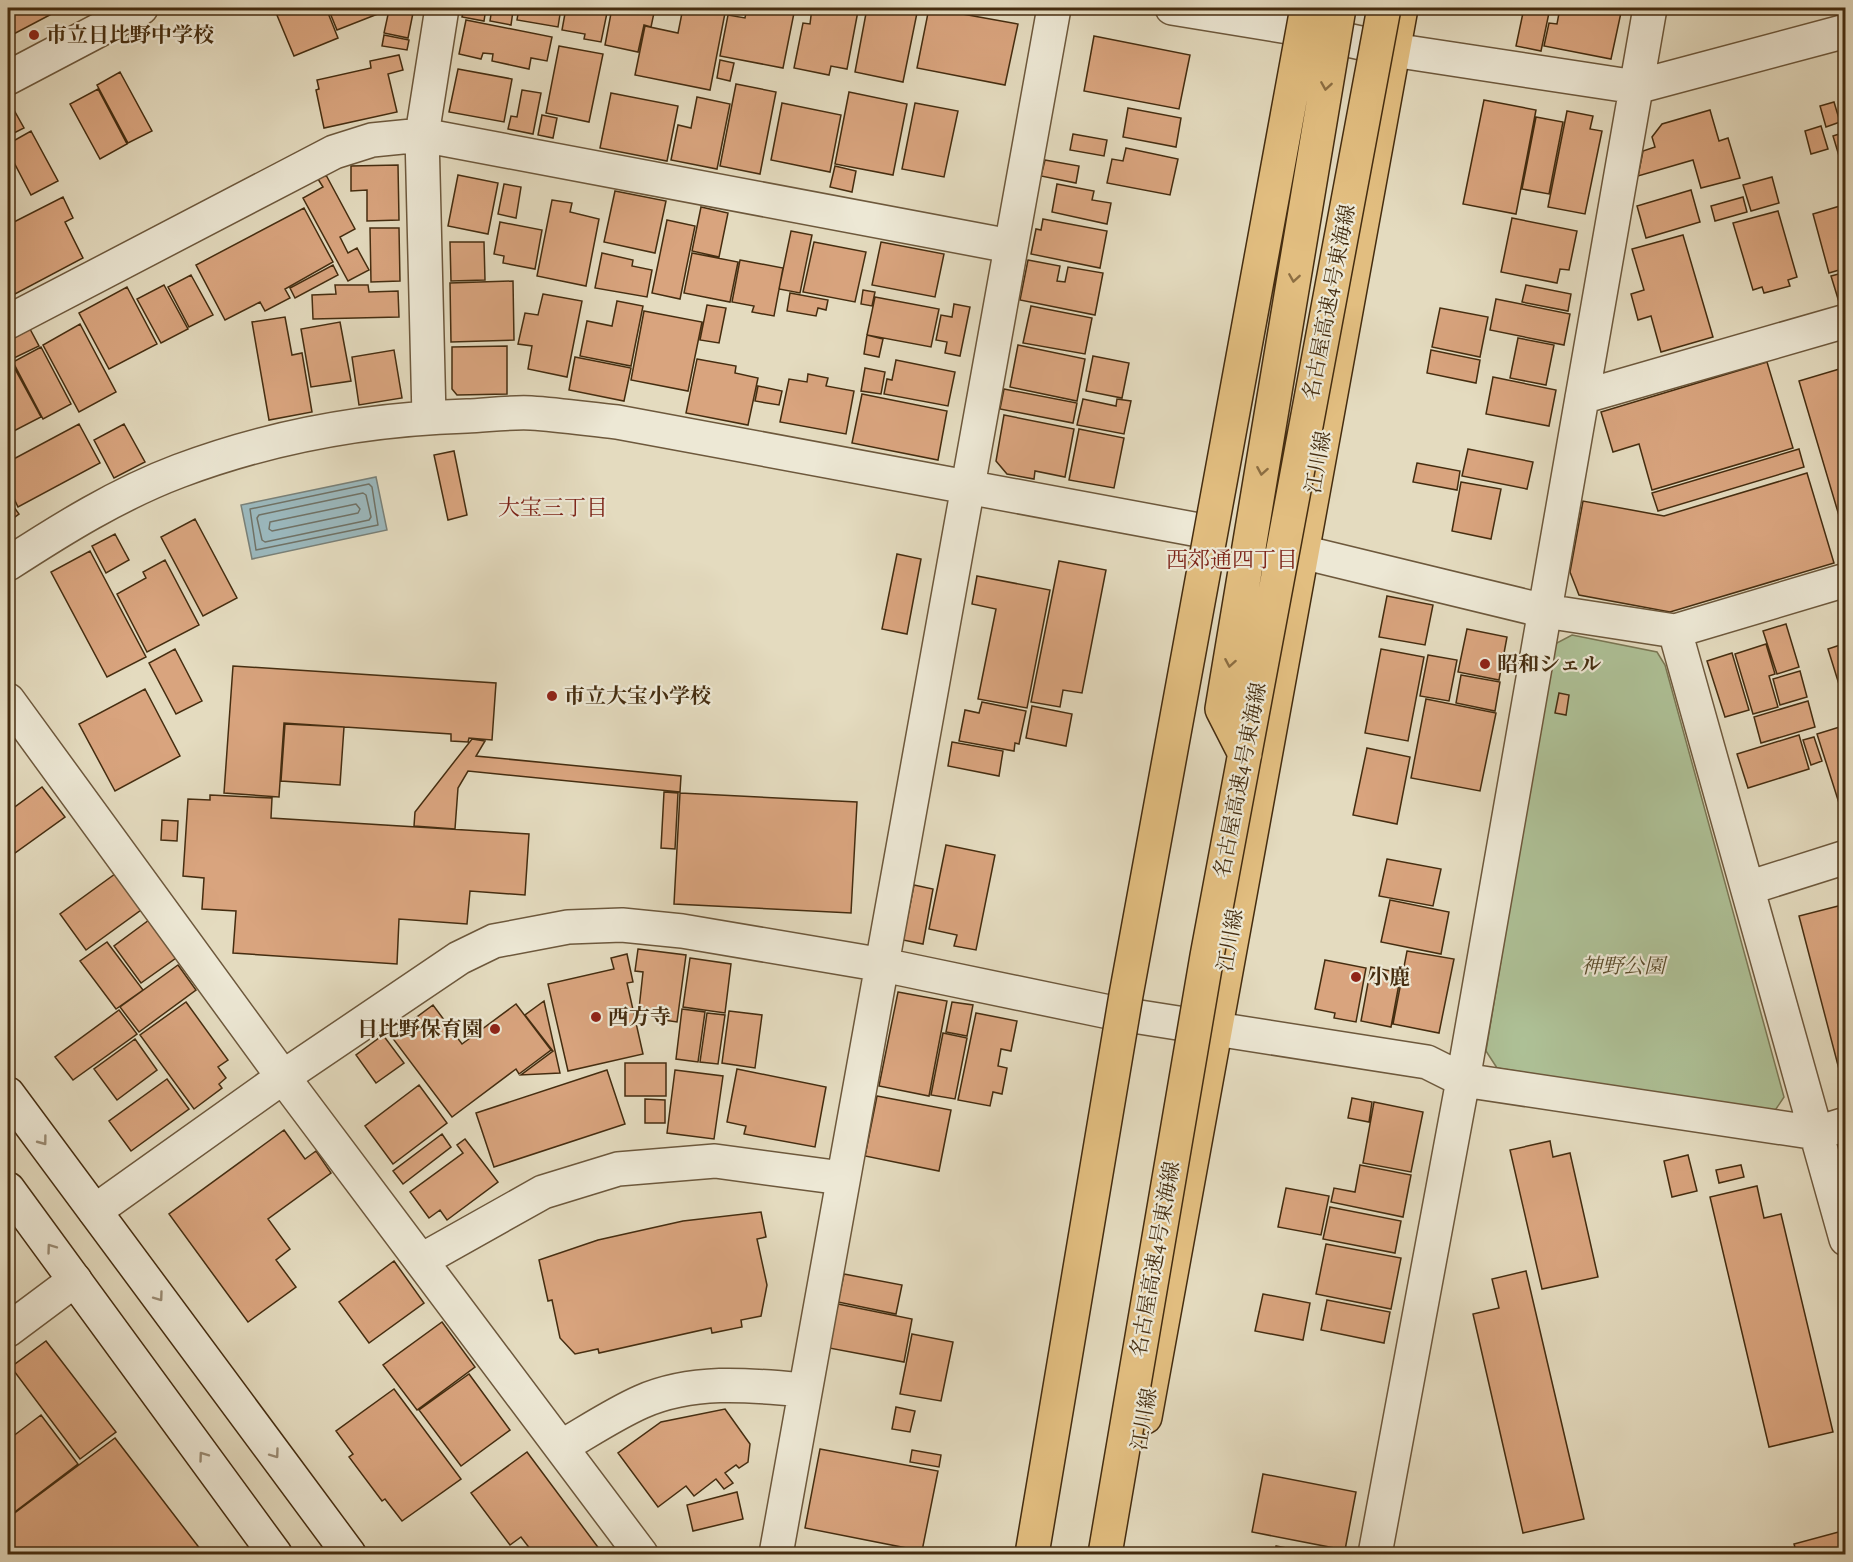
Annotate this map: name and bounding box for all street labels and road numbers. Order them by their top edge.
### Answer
street label: 名古屋高速4号東海線 [1296,202,1362,402]
street label: 江川線 [1299,429,1337,495]
street label: 名古屋高速4号東海線 [1207,680,1273,880]
street label: 江川線 [1211,907,1249,973]
street label: 名古屋高速4号東海線 [1124,1159,1186,1359]
street label: 江川線 [1125,1386,1163,1452]

